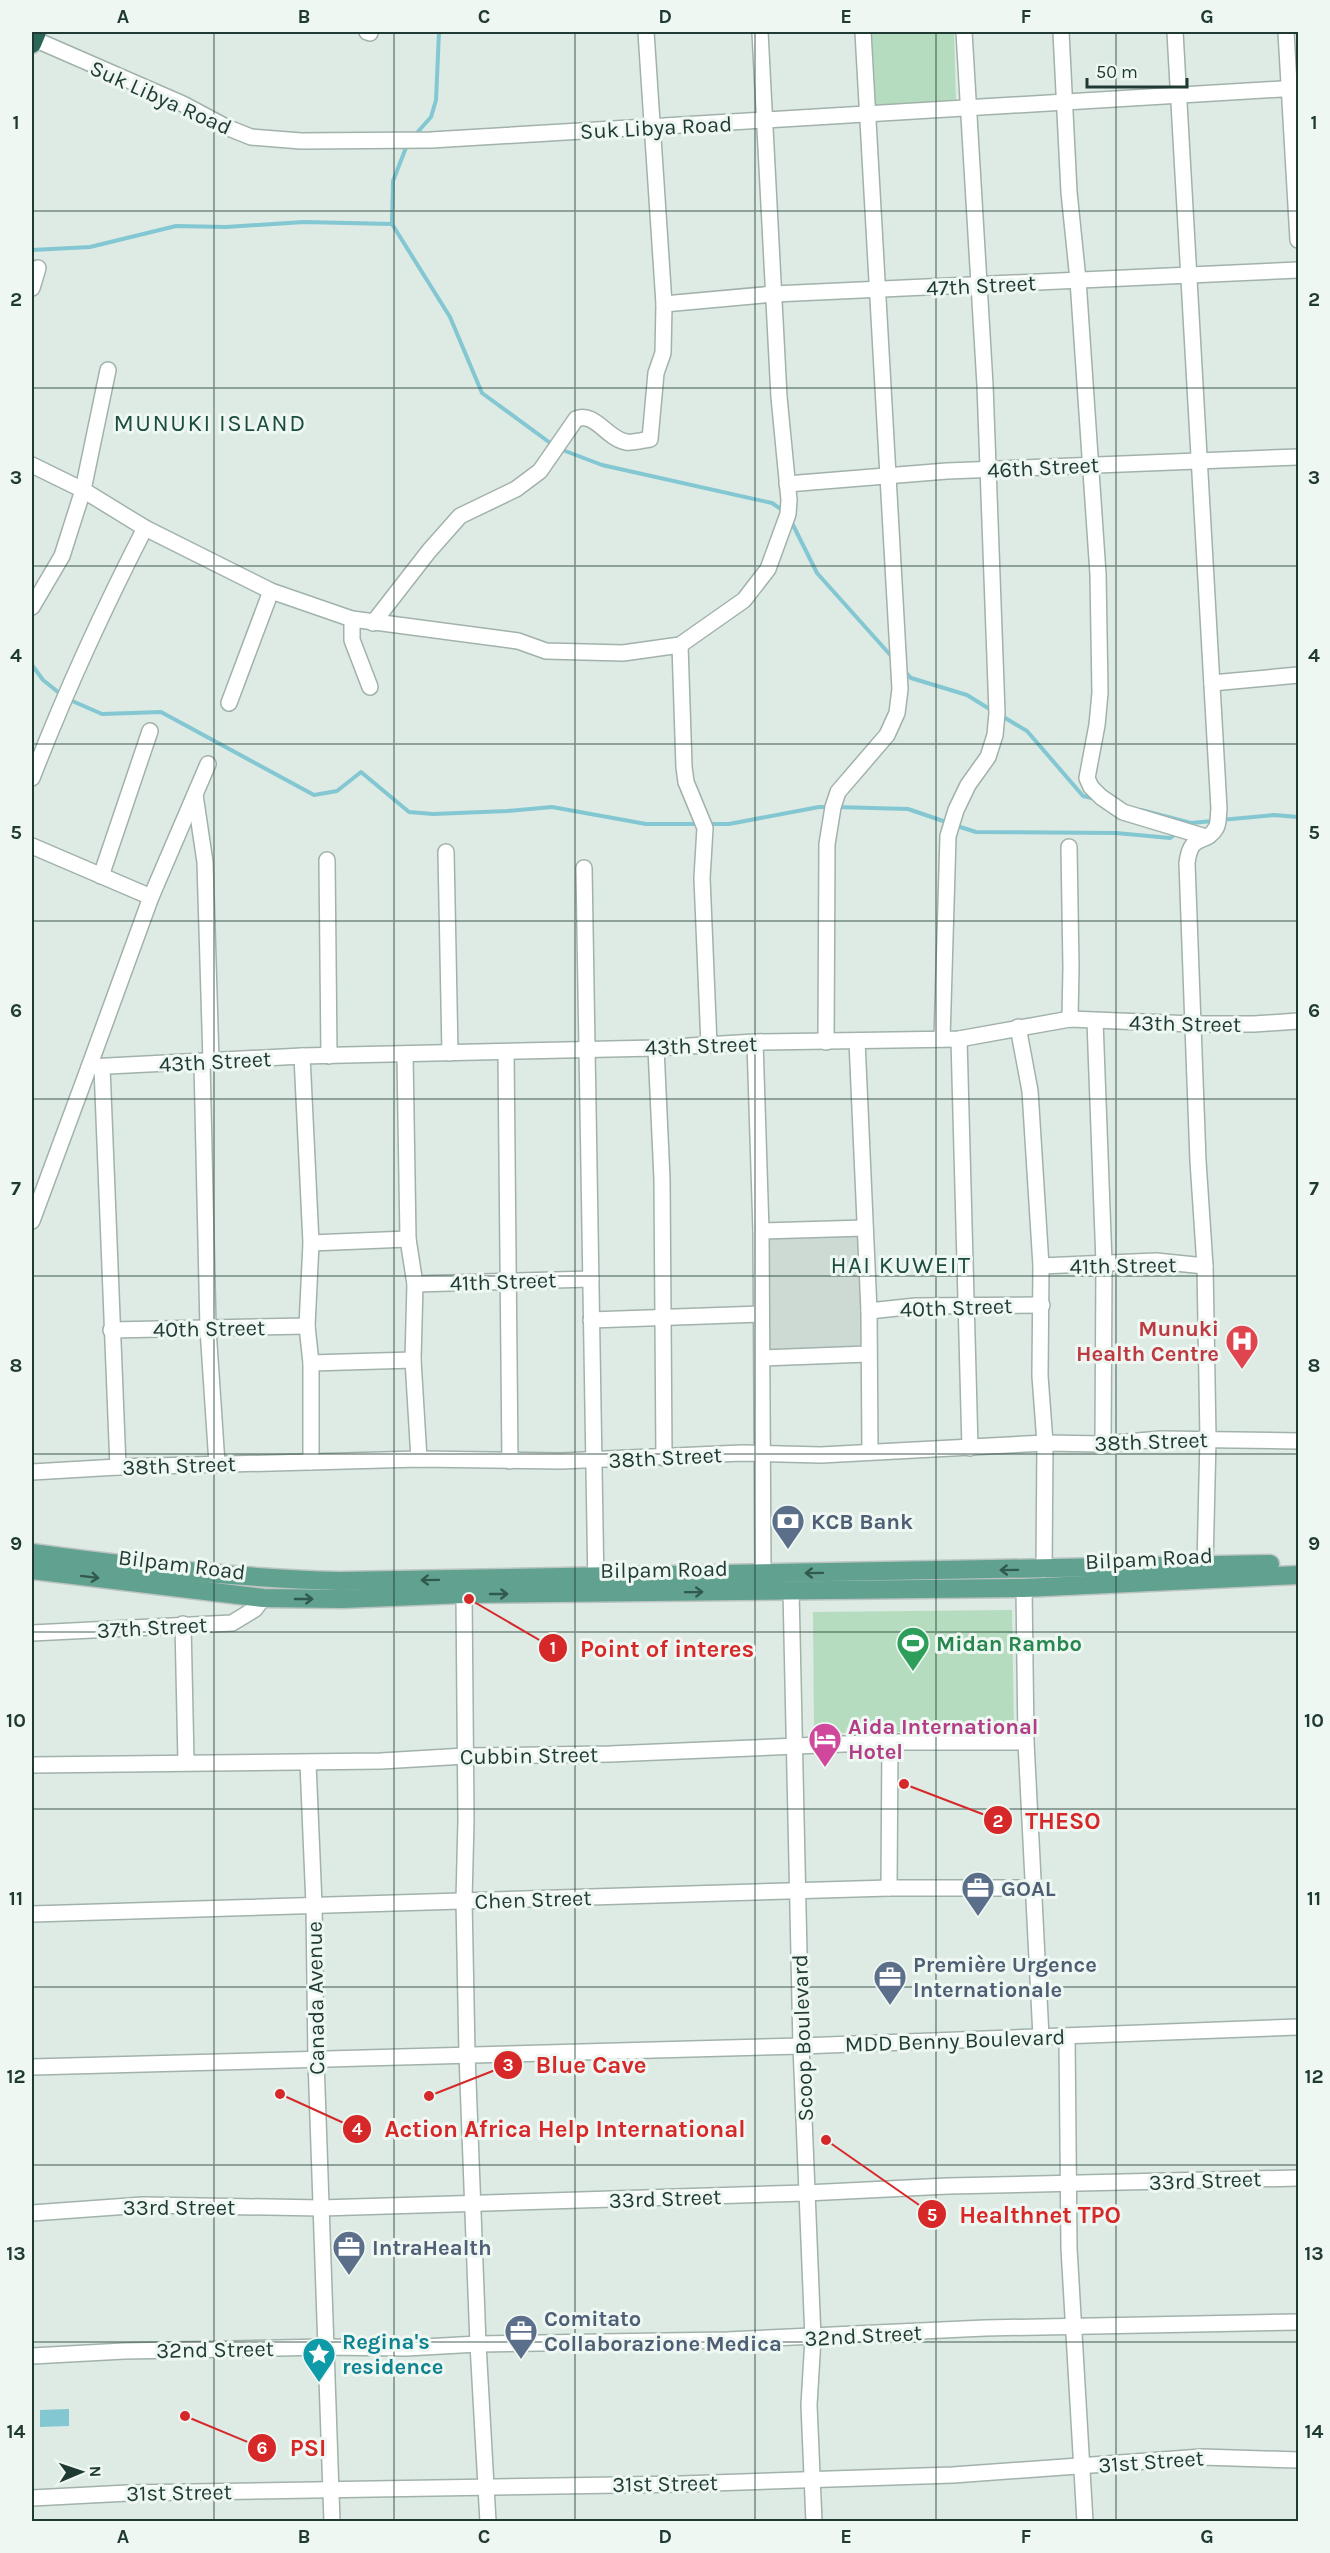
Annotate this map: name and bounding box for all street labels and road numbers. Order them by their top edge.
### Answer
street label: Suk Libya Road [86,55,235,141]
street label: Suk Libya Road [579,111,733,145]
street label: 47th Street [926,270,1037,302]
street label: 46th Street [986,452,1100,484]
street label: 43th Street [1129,1010,1241,1038]
street label: 43th Street [644,1031,758,1061]
street label: 43th Street [158,1046,272,1078]
street label: 41th Street [1069,1252,1177,1280]
street label: 41th Street [449,1267,557,1297]
street label: 40th Street [899,1293,1013,1323]
street label: 40th Street [153,1315,265,1343]
street label: 38th Street [1094,1427,1208,1457]
street label: 38th Street [608,1442,722,1474]
street label: 38th Street [122,1451,236,1481]
street label: Bilpam Road [1085,1543,1214,1575]
street label: Bilpam Road [117,1544,247,1586]
street label: Bilpam Road [600,1556,728,1584]
street label: 37th Street [96,1612,208,1644]
street label: Cubbin Street [460,1742,598,1770]
street label: Chen Street [474,1885,592,1915]
street label: Canada Avenue [302,1921,330,2075]
street label: Scoop Boulevard [787,1954,819,2122]
street label: MDD Benny Boulevard [844,2024,1066,2058]
street label: 33rd Street [1148,2166,1262,2196]
street label: 33rd Street [608,2184,722,2214]
street label: 33rd Street [123,2195,235,2221]
street label: 32nd Street [804,2320,922,2352]
street label: 32nd Street [156,2336,274,2364]
street label: 31st Street [1097,2445,1205,2479]
street label: 31st Street [612,2470,718,2498]
street label: 31st Street [126,2479,232,2507]

